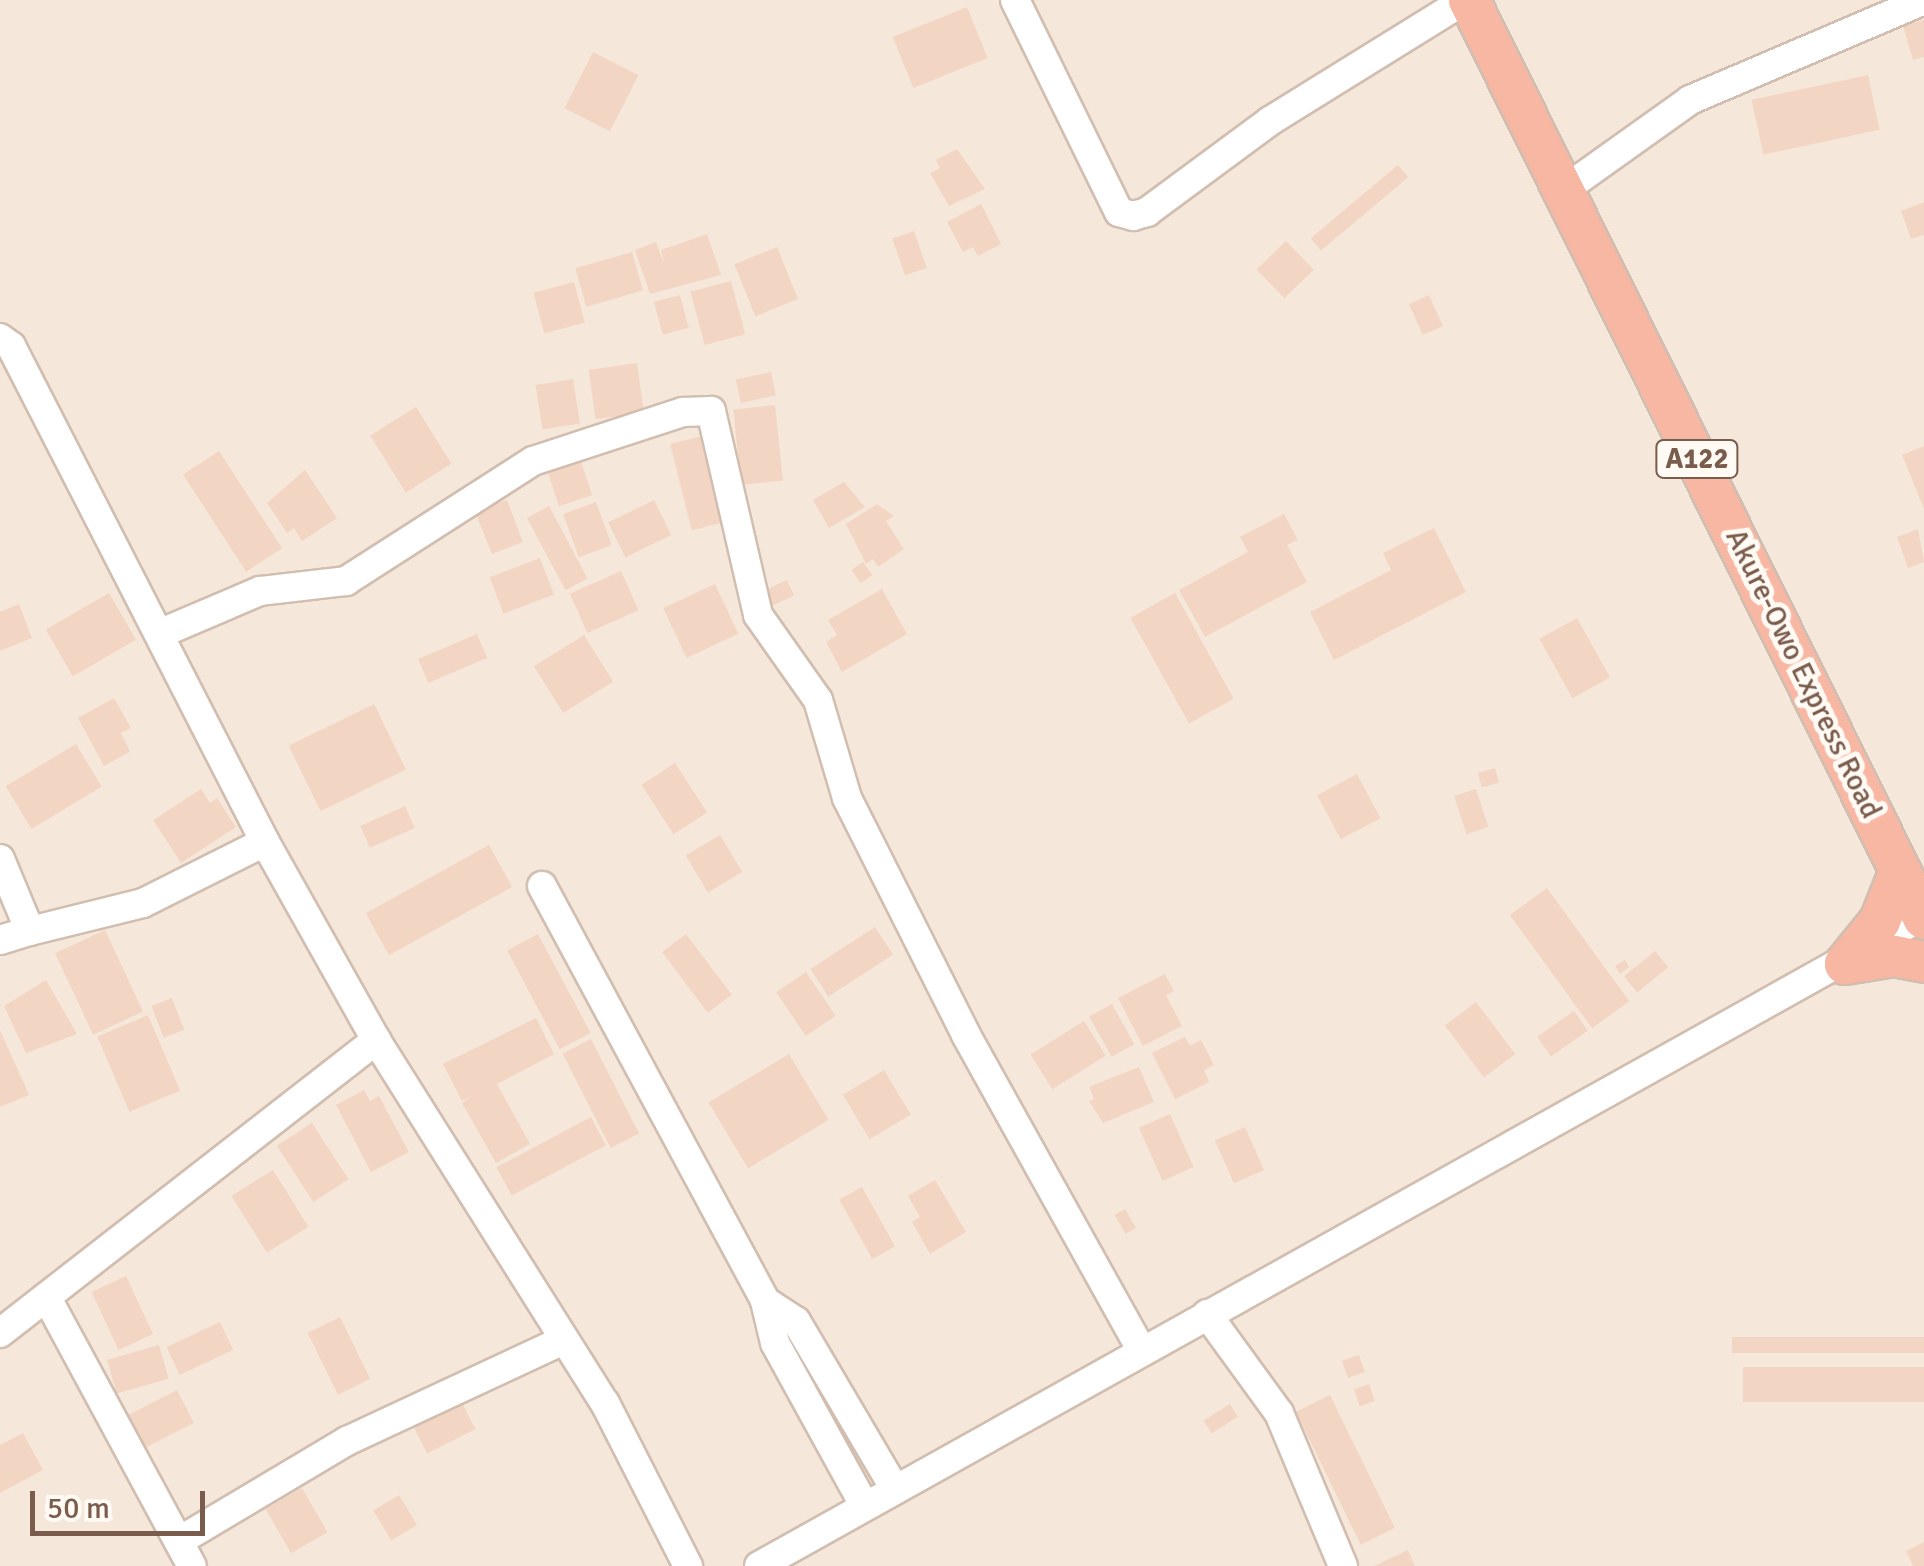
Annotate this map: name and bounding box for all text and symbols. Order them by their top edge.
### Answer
road number: A122 [1654,436,1740,482]
street label: Akure-Owo Express Road [1717,523,1889,825]
scale bar [35,1471,210,1533]
text: 50 m [47,1490,110,1527]

